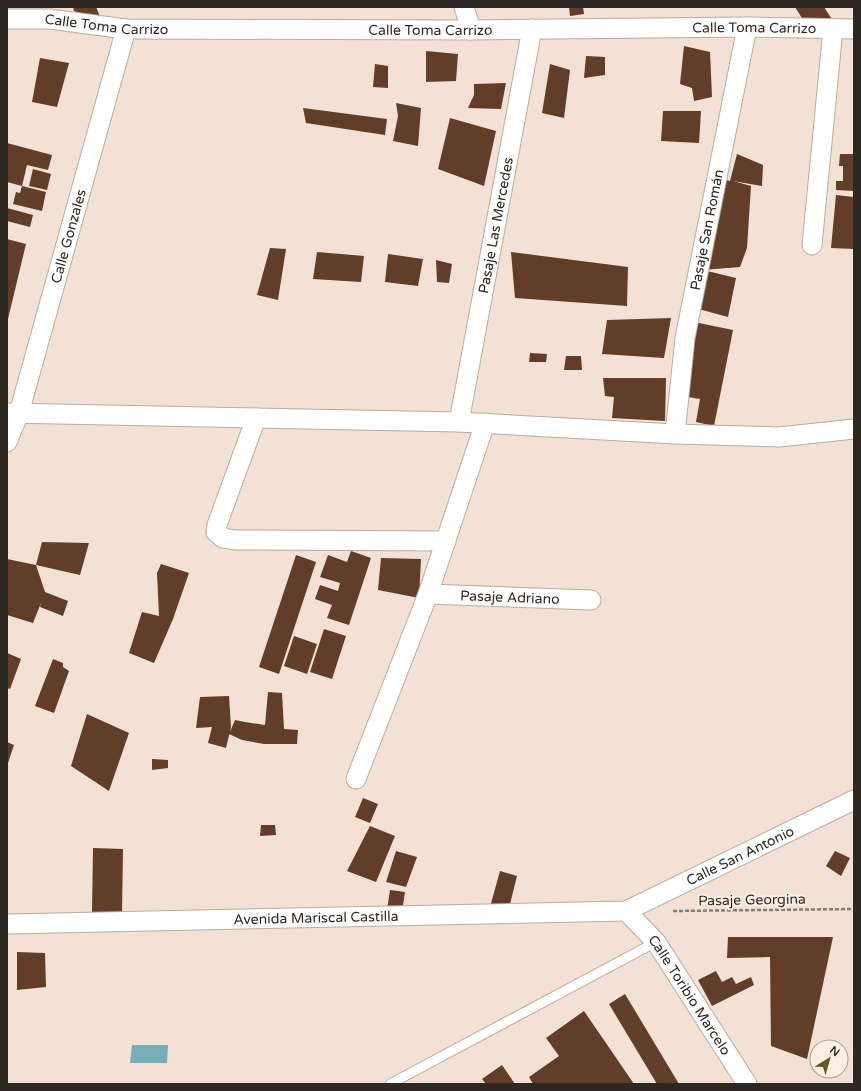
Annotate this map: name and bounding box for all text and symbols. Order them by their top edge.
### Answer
street label: Calle Toma Carrizo [44,10,168,38]
street label: Calle Toma Carrizo [692,18,817,37]
street label: Calle Toma Carrizo [368,21,492,39]
street label: Pasaje Las Mercedes [475,156,517,295]
street label: Pasaje San Román [686,168,727,292]
street label: Calle Gonzales [47,187,90,285]
street label: Pasaje Adriano [460,587,560,607]
street label: Calle San Antonio [683,822,797,889]
street label: Pasaje Georgina [698,891,806,909]
street label: Avenida Mariscal Castilla [233,907,399,928]
street label: Calle Toribio Marcelo [645,931,735,1058]
north arrow [809,1039,849,1079]
text: N [827,1044,842,1059]

